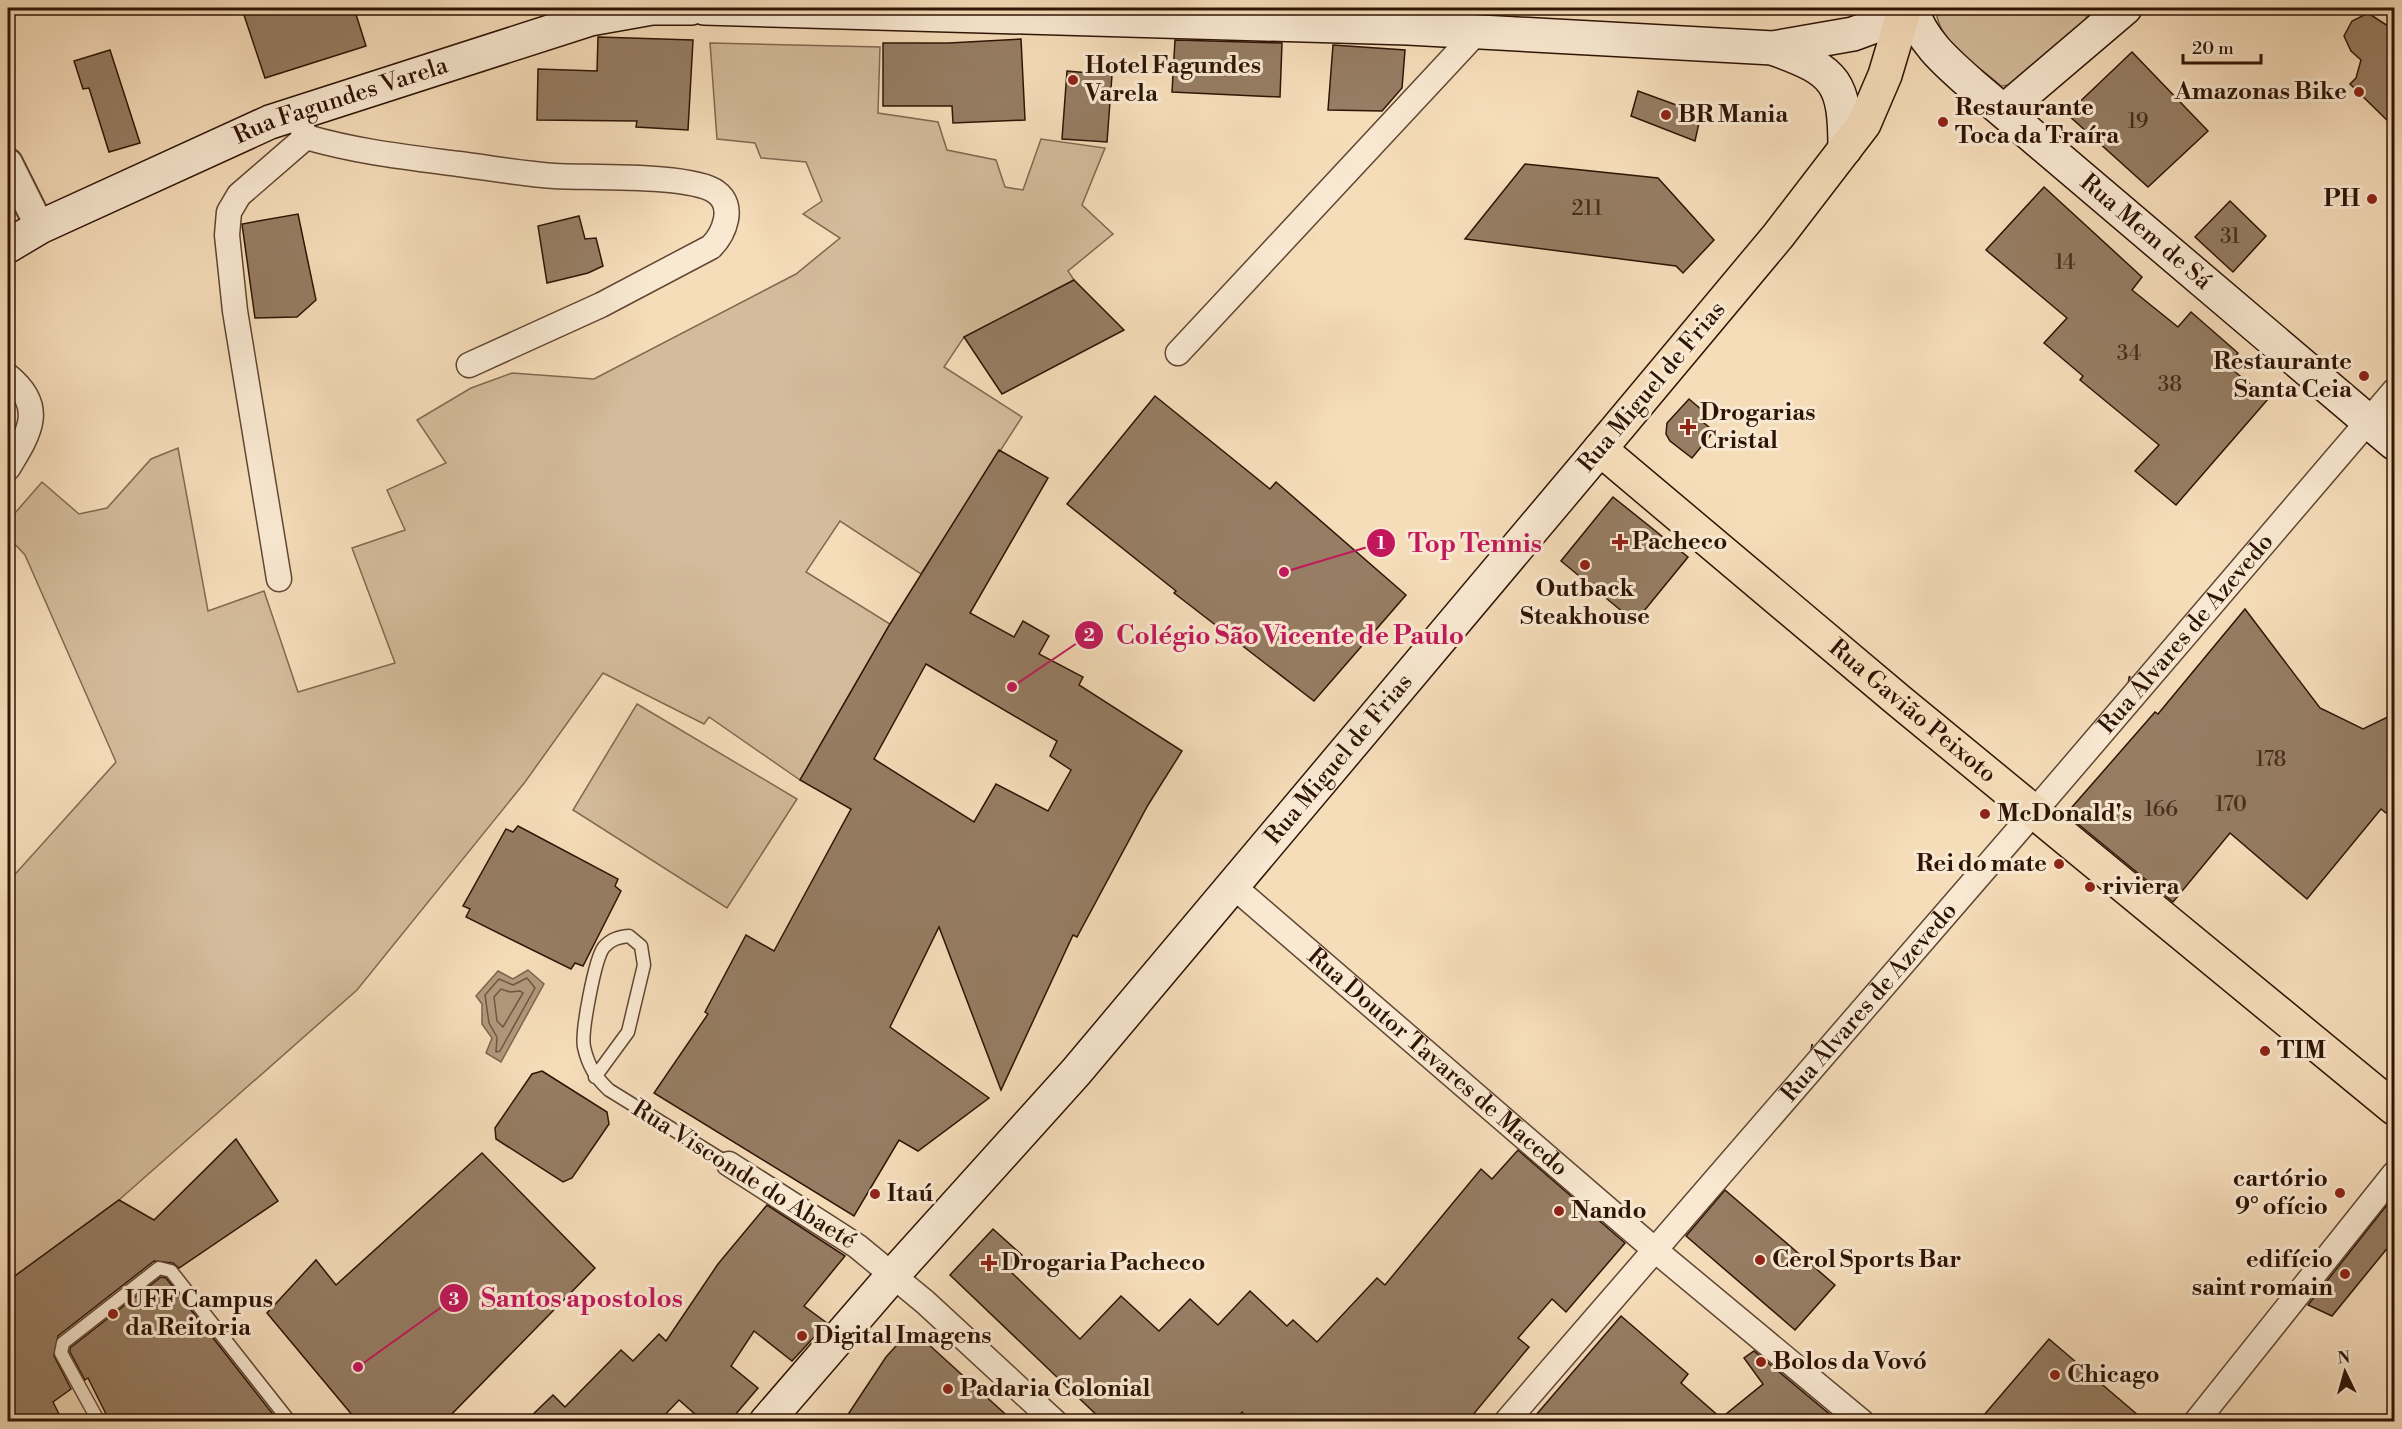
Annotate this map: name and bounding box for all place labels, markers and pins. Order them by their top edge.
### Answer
place label: Hotel Fagundes Varela [1084,51,1261,109]
marker: Hotel Fagundes Varela [1066,73,1080,87]
place label: Amazonas Bike [2174,77,2347,107]
marker: Amazonas Bike [2352,85,2366,99]
place label: Restaurante Toca da Traíra [1955,93,2120,151]
place label: BR Mania [1678,100,1789,130]
marker: BR Mania [1659,108,1673,122]
marker: Restaurante Toca da Traíra [1936,115,1950,129]
place label: PH [2323,184,2360,214]
marker: PH [2365,192,2379,206]
place label: Restaurante Santa Ceia [2213,347,2353,405]
marker: Restaurante Santa Ceia [2357,369,2371,383]
place label: Drogarias Cristal [1700,398,1816,456]
marker: Drogarias Cristal [1681,420,1695,434]
callout: Top Tennis [1366,521,1554,565]
place label: Pacheco [1632,527,1727,557]
marker: Pacheco [1613,535,1627,549]
marker: Outback Steakhouse [1578,558,1592,572]
place label: Outback Steakhouse [1520,574,1650,632]
callout: Colégio São Vicente de Paulo [1074,613,1476,657]
place label: McDonald's [1997,799,2132,829]
marker: McDonald's [1978,807,1992,821]
place label: Rei do mate [1916,849,2047,879]
marker: Rei do mate [2052,857,2066,871]
place label: riviera [2102,872,2180,902]
marker: riviera [2083,880,2097,894]
place label: TIM [2277,1036,2326,1066]
marker: TIM [2258,1044,2272,1058]
place label: cartório 9° ofício [2233,1164,2328,1222]
place label: Itaú [887,1179,933,1209]
marker: cartório 9° ofício [2333,1186,2347,1200]
marker: Itaú [868,1187,882,1201]
place label: Nando [1571,1196,1647,1226]
marker: Nando [1552,1204,1566,1218]
place label: Cerol Sports Bar [1772,1245,1961,1275]
place label: edifício saint romain [2192,1245,2333,1303]
place label: Drogaria Pacheco [1001,1248,1205,1278]
marker: Cerol Sports Bar [1753,1253,1767,1267]
marker: Drogaria Pacheco [982,1256,996,1270]
marker: edifício saint romain [2338,1267,2352,1281]
callout: Santos apostolos [439,1276,695,1320]
place label: UFF Campus da Reitoria [125,1285,273,1343]
marker: UFF Campus da Reitoria [106,1307,120,1321]
place label: Digital Imagens [814,1321,991,1351]
marker: Digital Imagens [795,1329,809,1343]
place label: Bolos da Vovó [1773,1347,1927,1377]
marker: Bolos da Vovó [1754,1355,1768,1369]
place label: Chicago [2067,1360,2160,1390]
marker: Chicago [2048,1368,2062,1382]
place label: Padaria Colonial [960,1374,1150,1404]
marker: Padaria Colonial [941,1382,955,1396]

